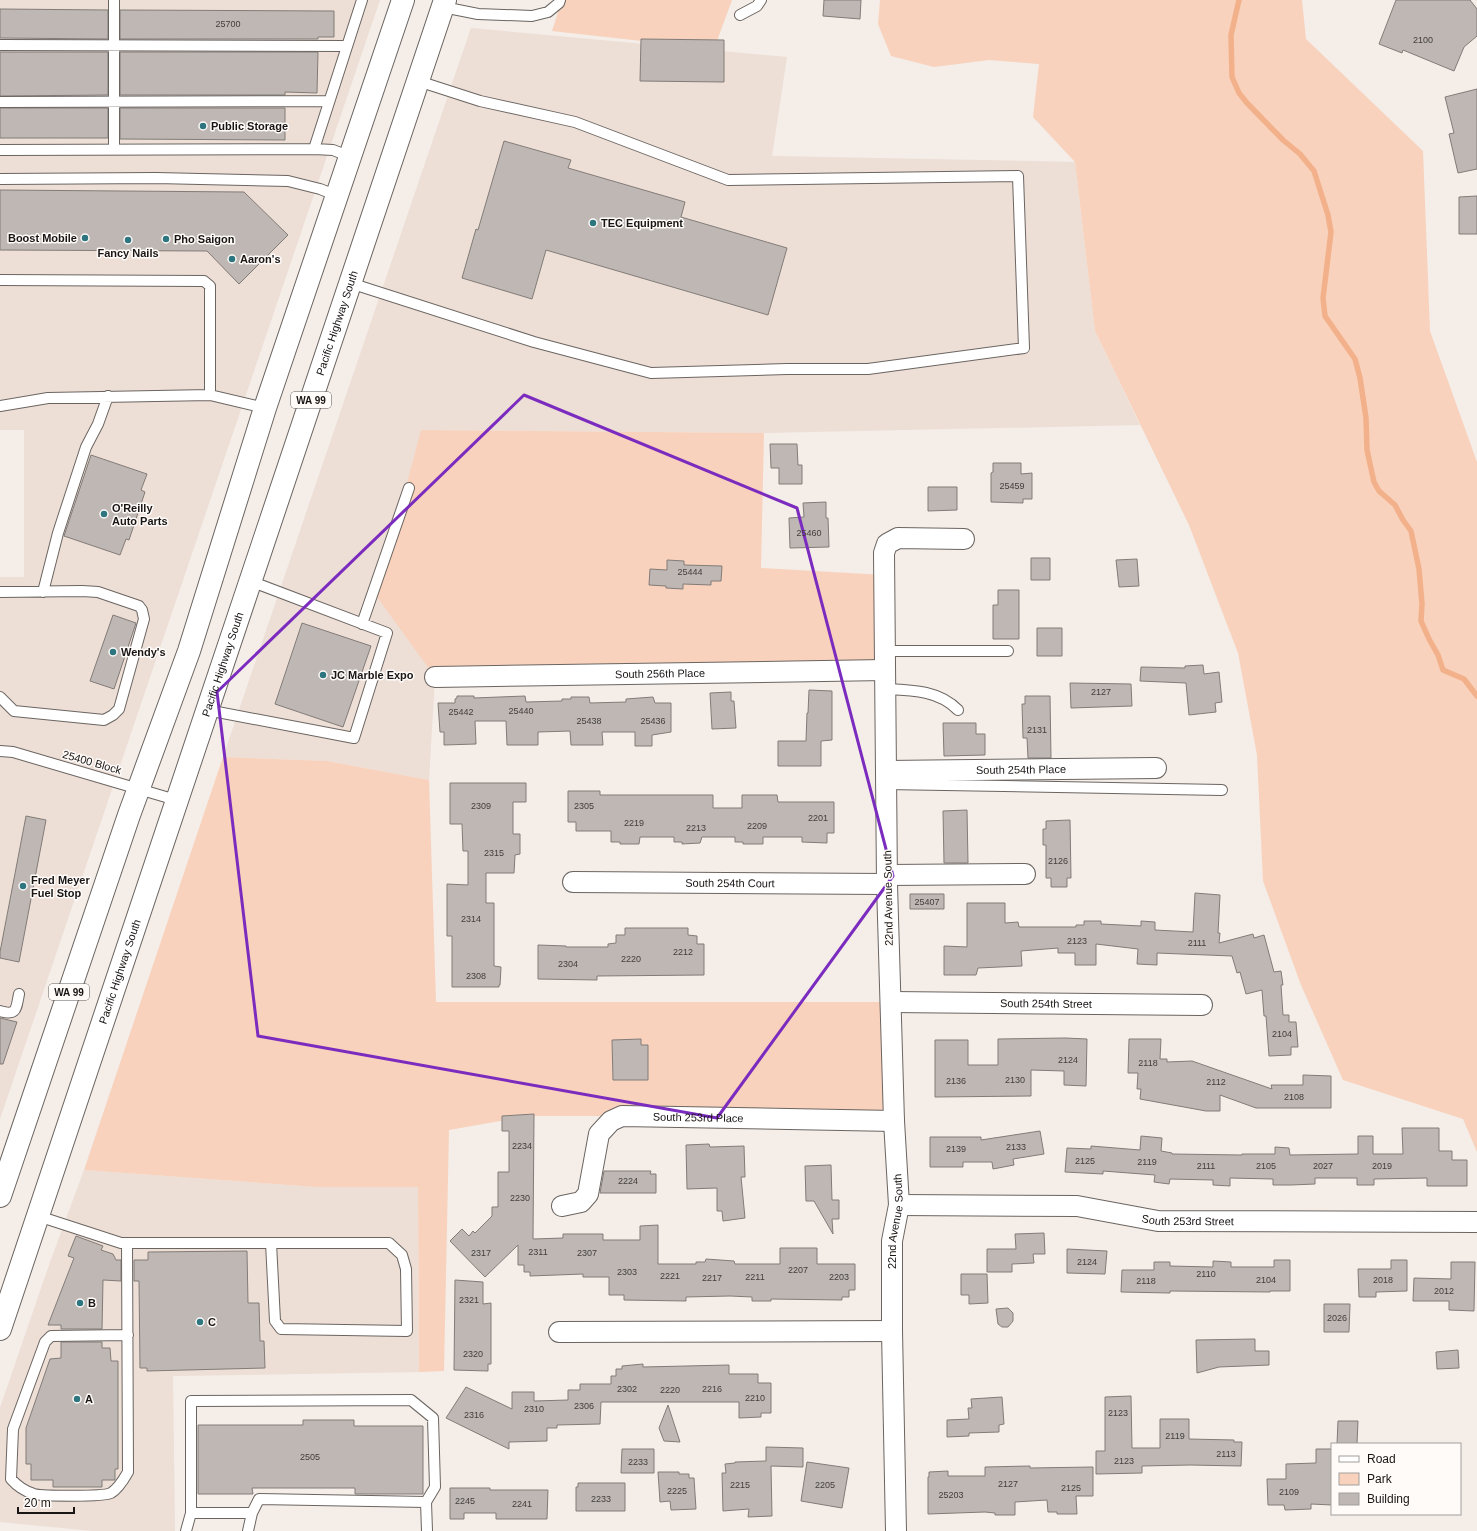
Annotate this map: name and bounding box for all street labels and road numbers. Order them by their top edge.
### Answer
street label: Pacific Highway South [314,269,360,377]
road number: WA 99 [291,392,331,408]
street label: Pacific Highway South [199,610,246,718]
street label: South 256th Place [615,667,705,680]
street label: 25400 Block [61,748,123,776]
street label: South 254th Place [976,763,1066,776]
street label: 22nd Avenue South [881,850,895,946]
street label: South 254th Court [685,877,775,889]
street label: Pacific Highway South [97,918,143,1025]
road number: WA 99 [49,984,89,1000]
street label: South 254th Street [1000,997,1092,1010]
street label: South 253rd Place [653,1111,744,1124]
street label: 22nd Avenue South [886,1173,905,1269]
street label: South 253rd Street [1141,1212,1234,1227]

